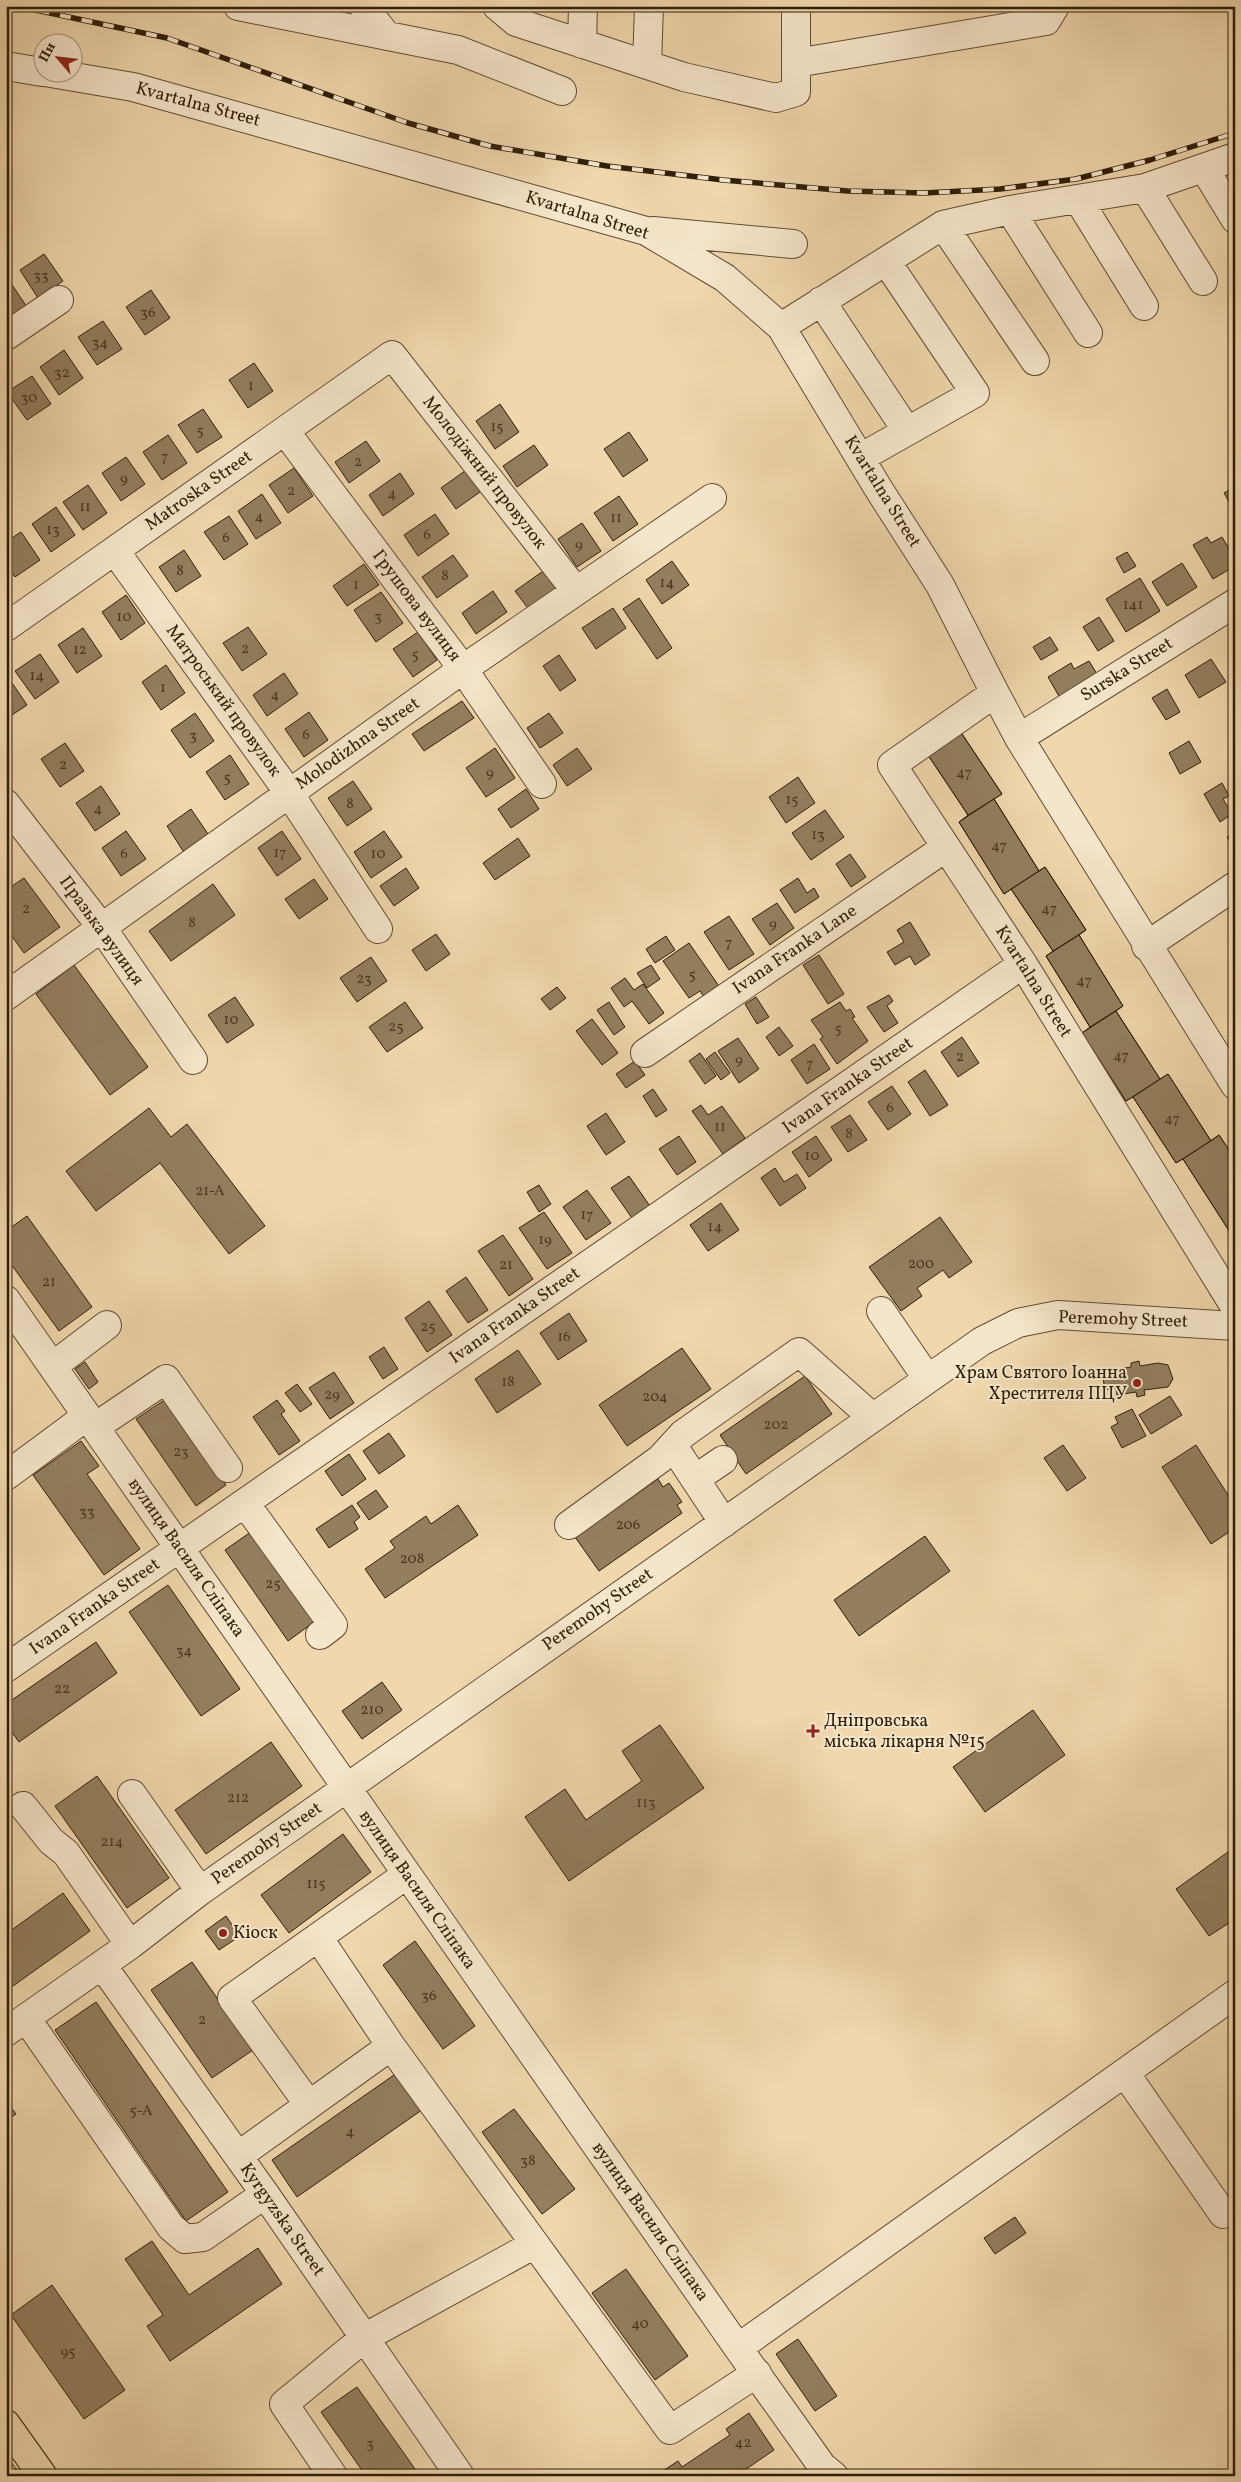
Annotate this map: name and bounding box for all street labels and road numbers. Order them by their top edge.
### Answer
street label: Kvartalna Street [133,76,263,134]
street label: Kvartalna Street [522,185,652,247]
street label: Молодіжний провулок [416,391,552,555]
street label: Kvartalna Street [837,431,927,553]
street label: Matroska Street [140,445,258,537]
street label: Грушова вулиця [366,545,466,667]
street label: Матроський провулок [159,620,287,783]
street label: Surska Street [1076,632,1178,708]
street label: Molodizhna Street [291,692,425,796]
street label: Празька вулиця [53,871,149,991]
street label: Ivana Franka Lane [728,899,862,1001]
street label: Kvartalna Street [988,921,1078,1043]
street label: Ivana Franka Street [778,1031,918,1141]
street label: Ivana Franka Street [445,1261,585,1371]
street label: Peremohy Street [1058,1305,1188,1335]
street label: вулиця Василя Сліпака [121,1473,251,1643]
street label: Ivana Franka Street [25,1552,165,1662]
street label: Peremohy Street [538,1562,658,1658]
street label: Peremohy Street [207,1796,327,1892]
street label: вулиця Василя Сліпака [352,1805,482,1975]
street label: вулиця Василя Сліпака [585,2137,715,2307]
street label: Kyrgyzska Street [233,2158,331,2282]

